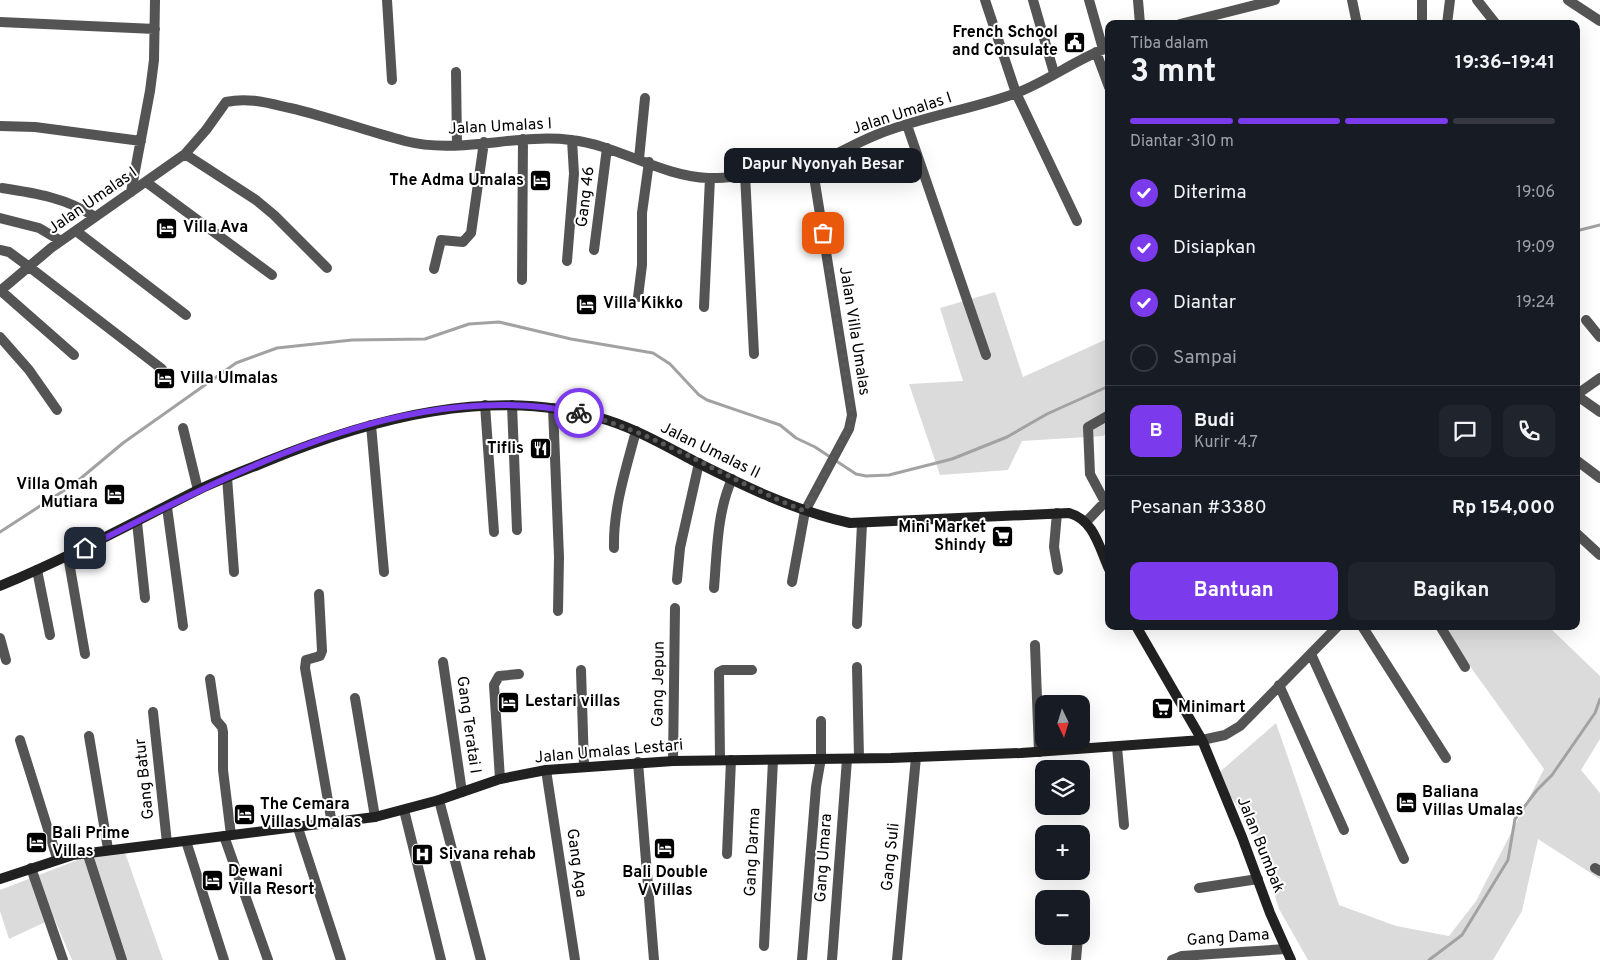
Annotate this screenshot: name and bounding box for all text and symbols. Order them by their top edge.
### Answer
place label: French School and Consulate [952,23,1058,61]
public building icon: French School and Consulate [1062,30,1086,54]
text: Tiba dalam [1130,34,1209,54]
text: 19:36–19:41 [1455,51,1555,75]
text: 3 mnt [1130,53,1216,93]
street label: Jalan Umalas I [849,88,955,140]
street label: Jalan Umalas I [447,114,553,140]
text: Diantar · 310 m [1130,132,1234,152]
callout: Dapur Nyonyah Besar [724,148,922,183]
text: Dapur Nyonyah Besar [742,155,904,175]
street label: Jalan Umalas I [45,163,141,239]
street label: Gang 46 [572,165,600,229]
hotel icon: The Adma Umalas [528,169,552,193]
place label: The Adma Umalas [389,171,524,191]
icon: check [1130,179,1158,207]
text: Diterima [1173,181,1247,205]
text: 19:06 [1516,183,1555,203]
pin [802,212,844,254]
hotel icon: Villa Ava [155,216,179,240]
place label: Villa Ava [183,218,248,238]
icon: bag [809,219,837,247]
icon: check [1130,234,1158,262]
text: Disiapkan [1173,236,1256,260]
text: 19:09 [1516,238,1555,258]
street label: Jalan Villa Umalas [834,265,874,397]
icon: check [1130,289,1158,317]
text: Diantar [1173,291,1236,315]
hotel icon: Villa Kikko [575,292,599,316]
text: 19:24 [1516,293,1555,313]
place label: Villa Kikko [603,294,683,314]
text: Sampai [1173,346,1237,370]
hotel icon: Villa Ulmalas [152,367,176,391]
place label: Villa Ulmalas [180,369,278,389]
courier [554,388,604,438]
icon: bike [565,399,593,427]
button: chat [1439,405,1491,457]
button: phone [1503,405,1555,457]
text: Budi [1194,409,1235,433]
street label: Jalan Umalas II [657,418,763,484]
text: B [1149,419,1163,443]
text: Kurir · 4.7 [1194,433,1258,453]
restaurant icon: Tiflis [528,437,552,461]
place label: Tiflis [487,439,524,459]
place label: Villa Omah Mutiara [16,475,98,513]
hotel icon: Villa Omah Mutiara [102,482,126,506]
text: Pesanan #3380 [1130,496,1267,520]
text: Rp 154,000 [1452,496,1555,520]
place label: Mini Market Shindy [898,518,986,556]
supermarket icon: Mini Market Shindy [990,525,1014,549]
pin [64,527,106,569]
icon: home [71,534,99,562]
button: Bantuan [1130,562,1338,620]
button: Bagikan [1348,562,1555,620]
street label: Gang Jepun [648,641,670,727]
street label: Gang Teratai I [451,675,485,775]
hotel icon: Lestari villas [497,690,521,714]
place label: Lestari villas [525,692,620,712]
north arrow [1035,695,1090,750]
map controls [1035,695,1090,945]
supermarket icon: Minimart [1150,696,1174,720]
place label: Minimart [1178,698,1246,718]
street label: Jalan Umalas Lestari [534,736,684,768]
street label: Gang Batur [131,737,159,821]
button: layers [1035,760,1090,815]
place label: Baliana Villas Umalas [1422,783,1523,821]
hotel icon: Baliana Villas Umalas [1394,790,1418,814]
street label: Jalan Bumbak [1232,794,1288,896]
place label: The Cemara Villas Umalas [260,795,361,833]
hotel icon: The Cemara Villas Umalas [232,802,256,826]
street label: Gang Darma [741,807,765,897]
street label: Gang Umara [811,813,837,903]
street label: Gang Suli [877,822,905,892]
place label: Bali Prime Villas [52,824,130,862]
button: + [1035,825,1090,880]
street label: Gang Aga [561,827,591,899]
hotel icon: Bali Prime Villas [24,831,48,855]
hotel icon: Bali Double V Villas [653,837,677,861]
hospital icon: Sivana rehab [411,843,435,867]
place label: Sivana rehab [439,845,536,865]
place label: Dewani Villa Resort [228,862,315,900]
place label: Bali Double V Villas [622,863,708,901]
hotel icon: Dewani Villa Resort [200,869,224,893]
button: − [1035,890,1090,945]
street label: Gang Dama [1186,925,1270,951]

